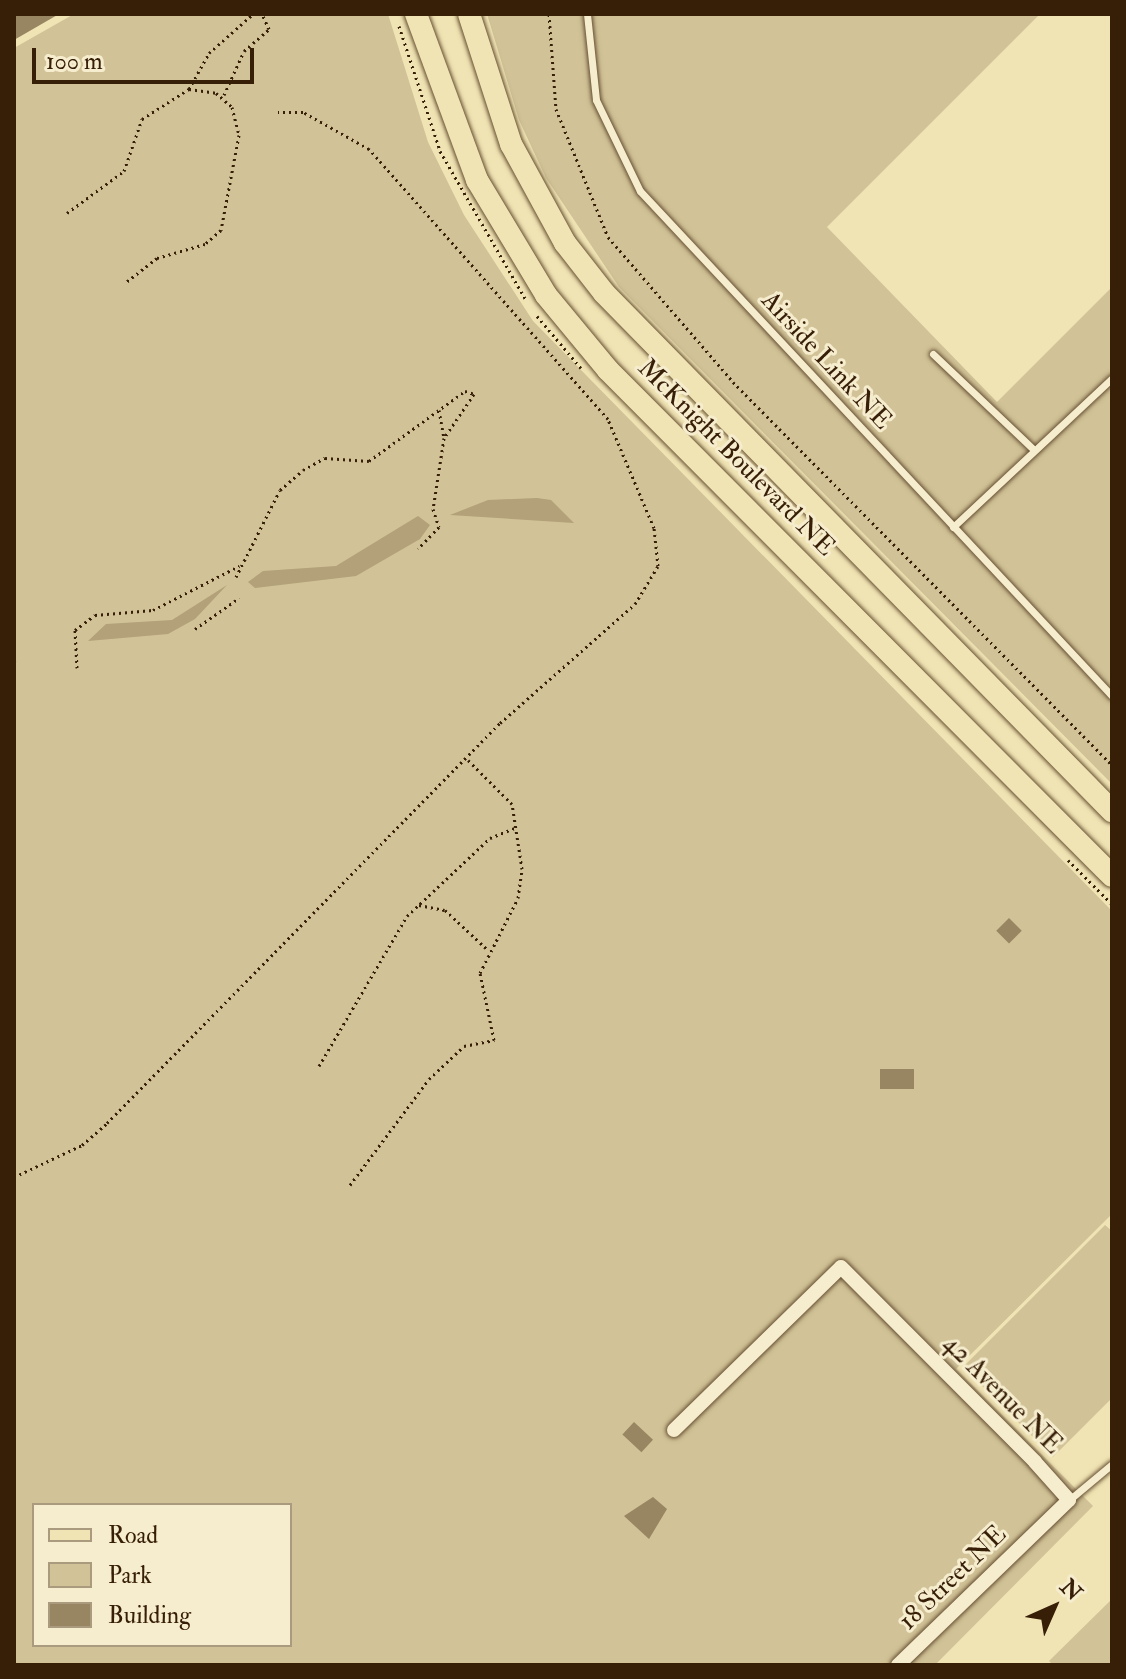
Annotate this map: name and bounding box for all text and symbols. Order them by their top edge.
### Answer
scale bar [36,32,258,82]
text: 100 m [46,46,103,77]
street label: Airside Link NE [754,286,898,436]
street label: McKnight Boulevard NE [631,353,841,563]
street label: 42 Avenue NE [936,1329,1068,1461]
legend [32,1503,292,1647]
street label: 18 Street NE [893,1519,1013,1637]
text: Road [108,1520,158,1551]
text: Park [108,1560,152,1591]
north arrow [1014,1567,1094,1647]
text: N [1054,1573,1088,1607]
text: Building [108,1600,191,1631]

